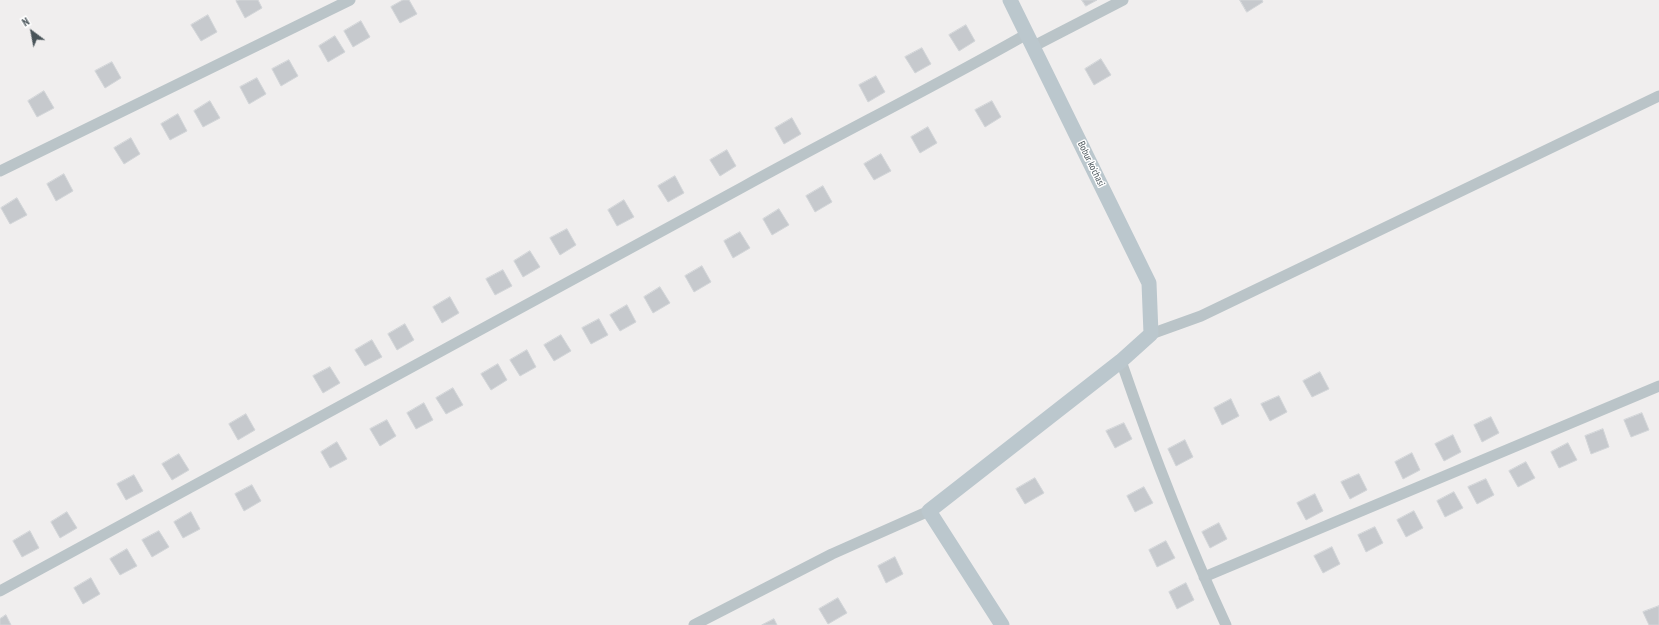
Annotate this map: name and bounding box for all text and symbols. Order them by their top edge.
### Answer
north arrow [12,12,52,52]
text: N [19,14,32,29]
street label: Bobur ko'chasi [1075,139,1107,189]

